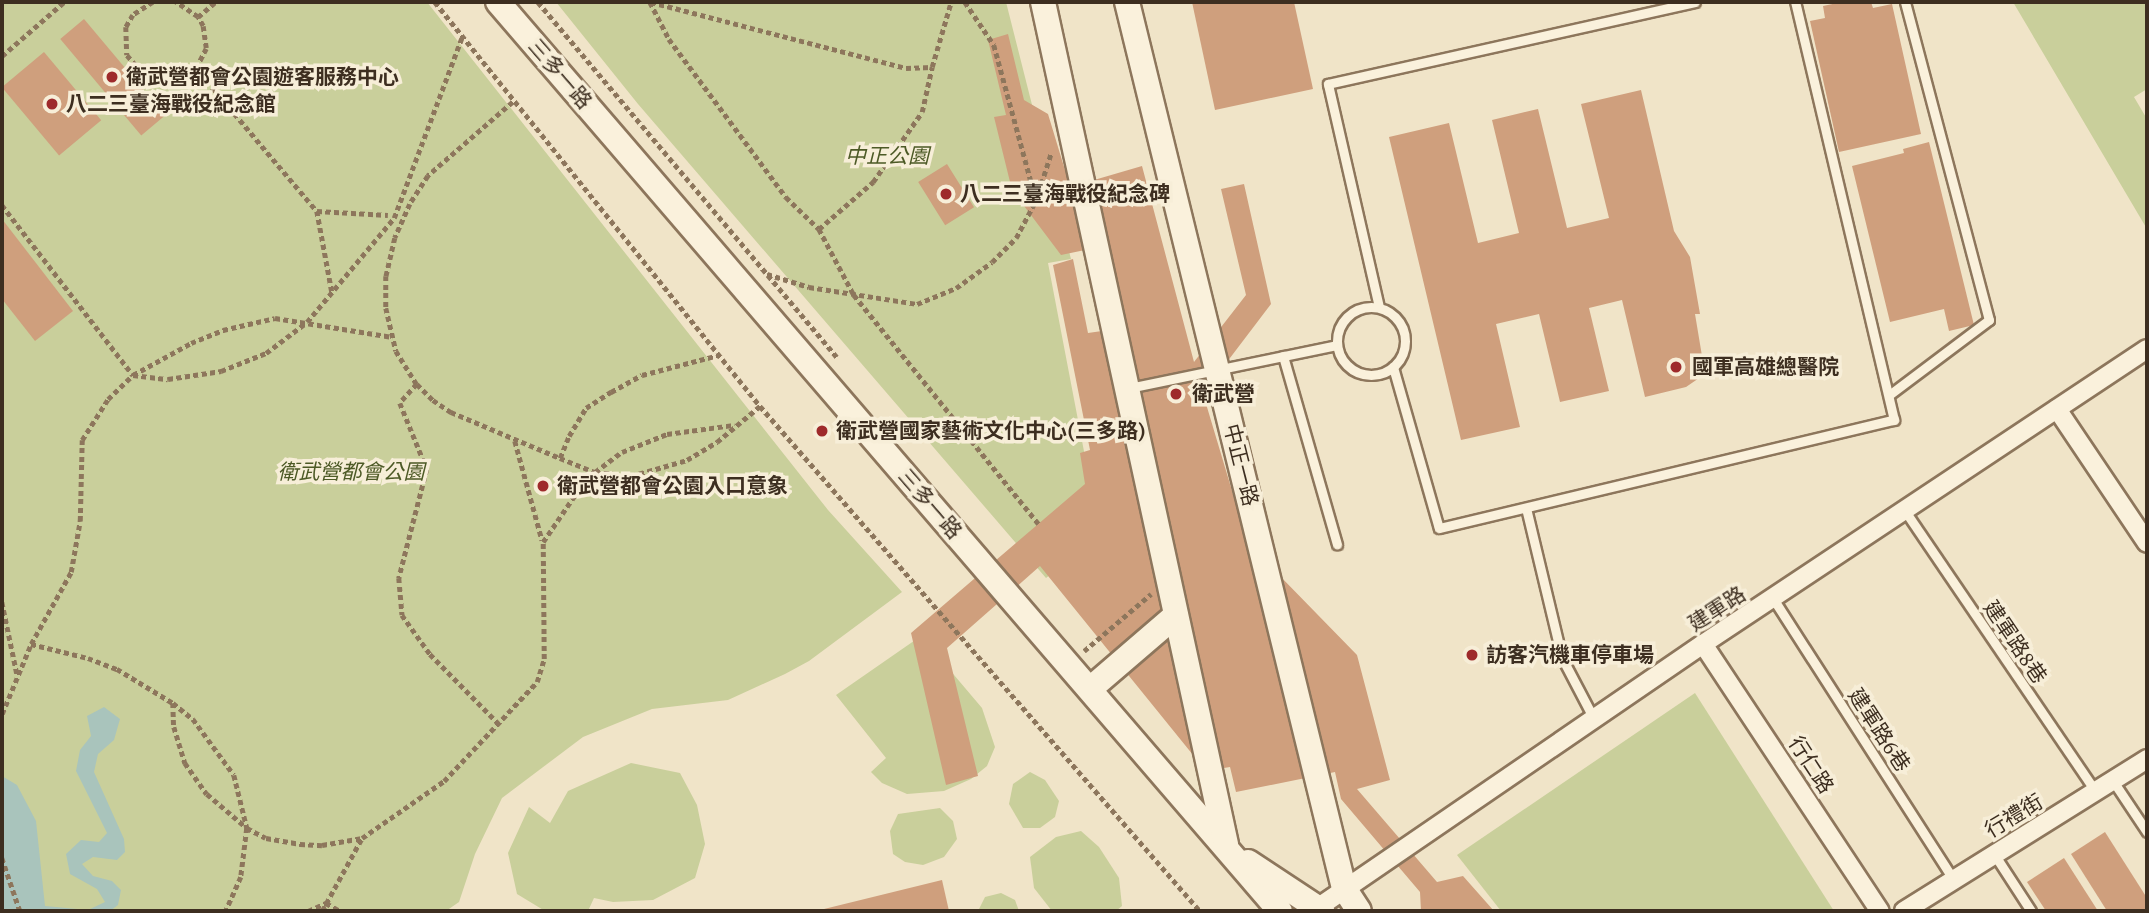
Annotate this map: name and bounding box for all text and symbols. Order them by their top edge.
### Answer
street label: 三多一路 [523,34,597,114]
place label: 衛武營都會公園遊客服務中心 [126,64,399,90]
marker: 衛武營都會公園遊客服務中心 [104,69,120,85]
place label: 八二三臺海戰役紀念館 [66,91,276,117]
marker: 八二三臺海戰役紀念館 [44,96,60,112]
park label: 中正公園 [845,143,929,169]
place label: 八二三臺海戰役紀念碑 [960,181,1170,207]
marker: 八二三臺海戰役紀念碑 [938,186,954,202]
place label: 國軍高雄總醫院 [1692,354,1839,380]
marker: 國軍高雄總醫院 [1666,357,1686,377]
place label: 衛武營 [1192,381,1255,407]
marker: 衛武營 [1166,384,1186,404]
place label: 衛武營國家藝術文化中心(三多路) [836,418,1146,444]
street label: 中正一路 [1219,421,1263,509]
marker: 衛武營國家藝術文化中心(三多路) [814,423,830,439]
park label: 衛武營都會公園 [278,459,424,485]
street label: 三多一路 [893,464,967,544]
place label: 衛武營都會公園入口意象 [557,473,788,499]
marker: 衛武營都會公園入口意象 [535,478,551,494]
street label: 建軍路 [1684,581,1750,637]
street label: 建軍路8巷 [1978,596,2052,688]
place label: 訪客汽機車停車場 [1486,642,1654,668]
marker: 訪客汽機車停車場 [1464,647,1480,663]
street label: 建軍路6巷 [1843,684,1915,776]
street label: 行仁路 [1783,732,1839,798]
street label: 行禮街 [1981,789,2047,843]

